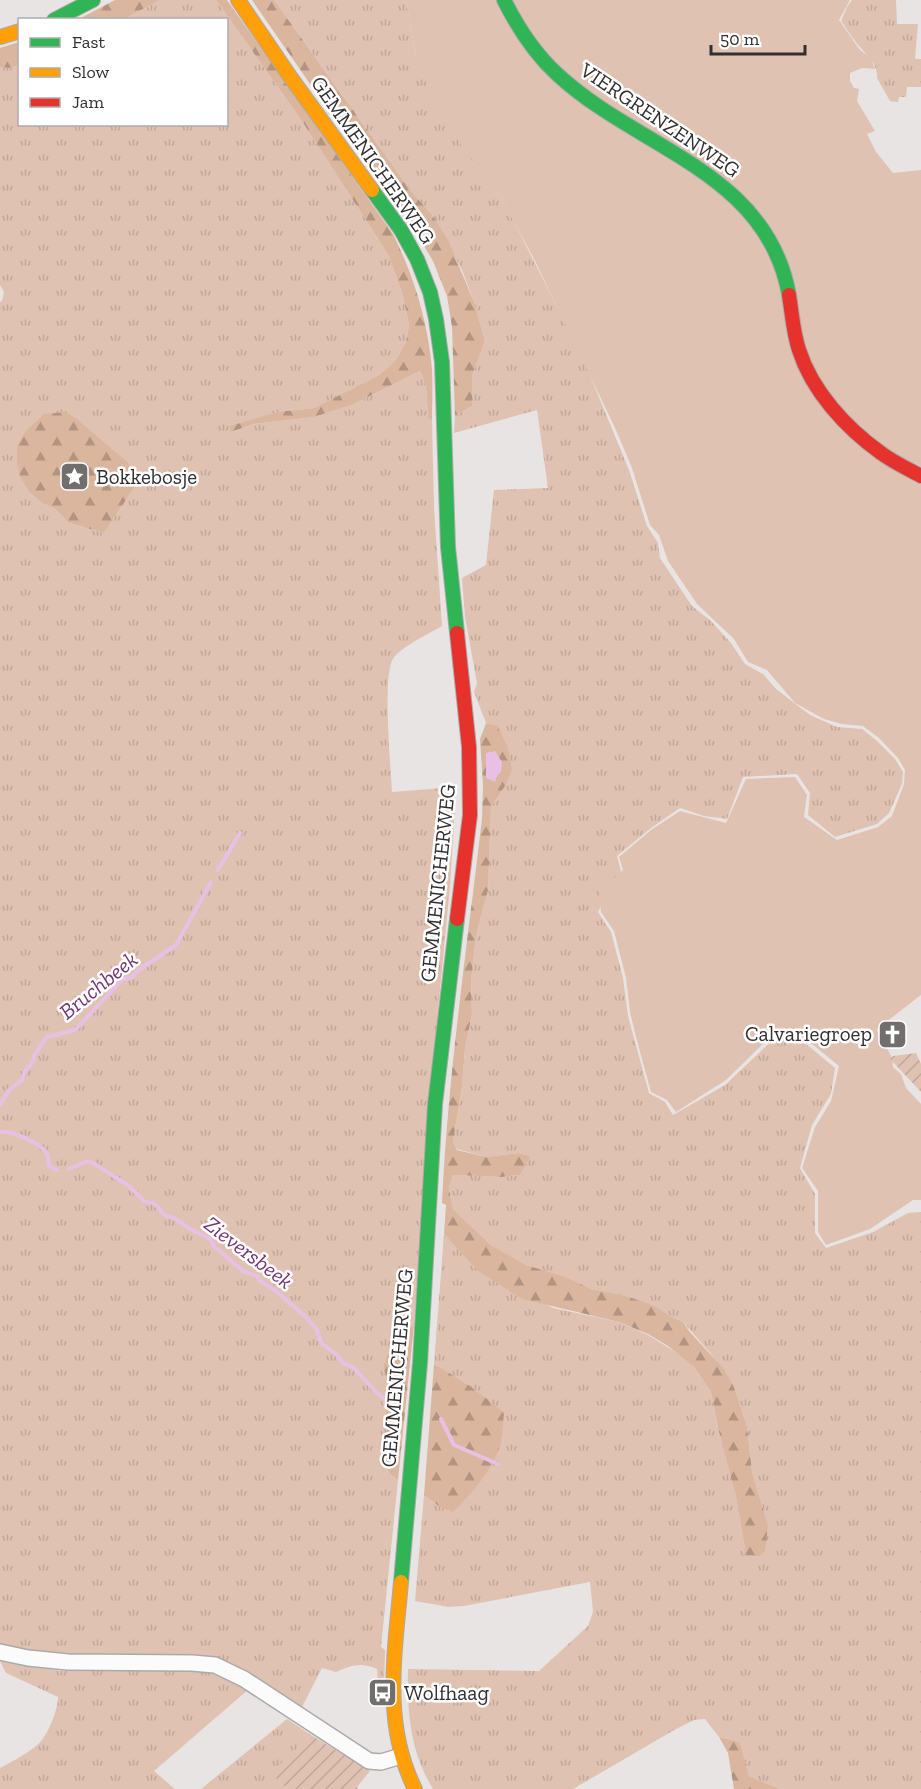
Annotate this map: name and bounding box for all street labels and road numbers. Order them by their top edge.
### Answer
street label: VIERGRENZENWEG [575,56,745,182]
street label: GEMMENICHERWEG [306,71,441,248]
street label: GEMMENICHERWEG [415,783,460,983]
street label: GEMMENICHERWEG [375,1268,418,1468]

